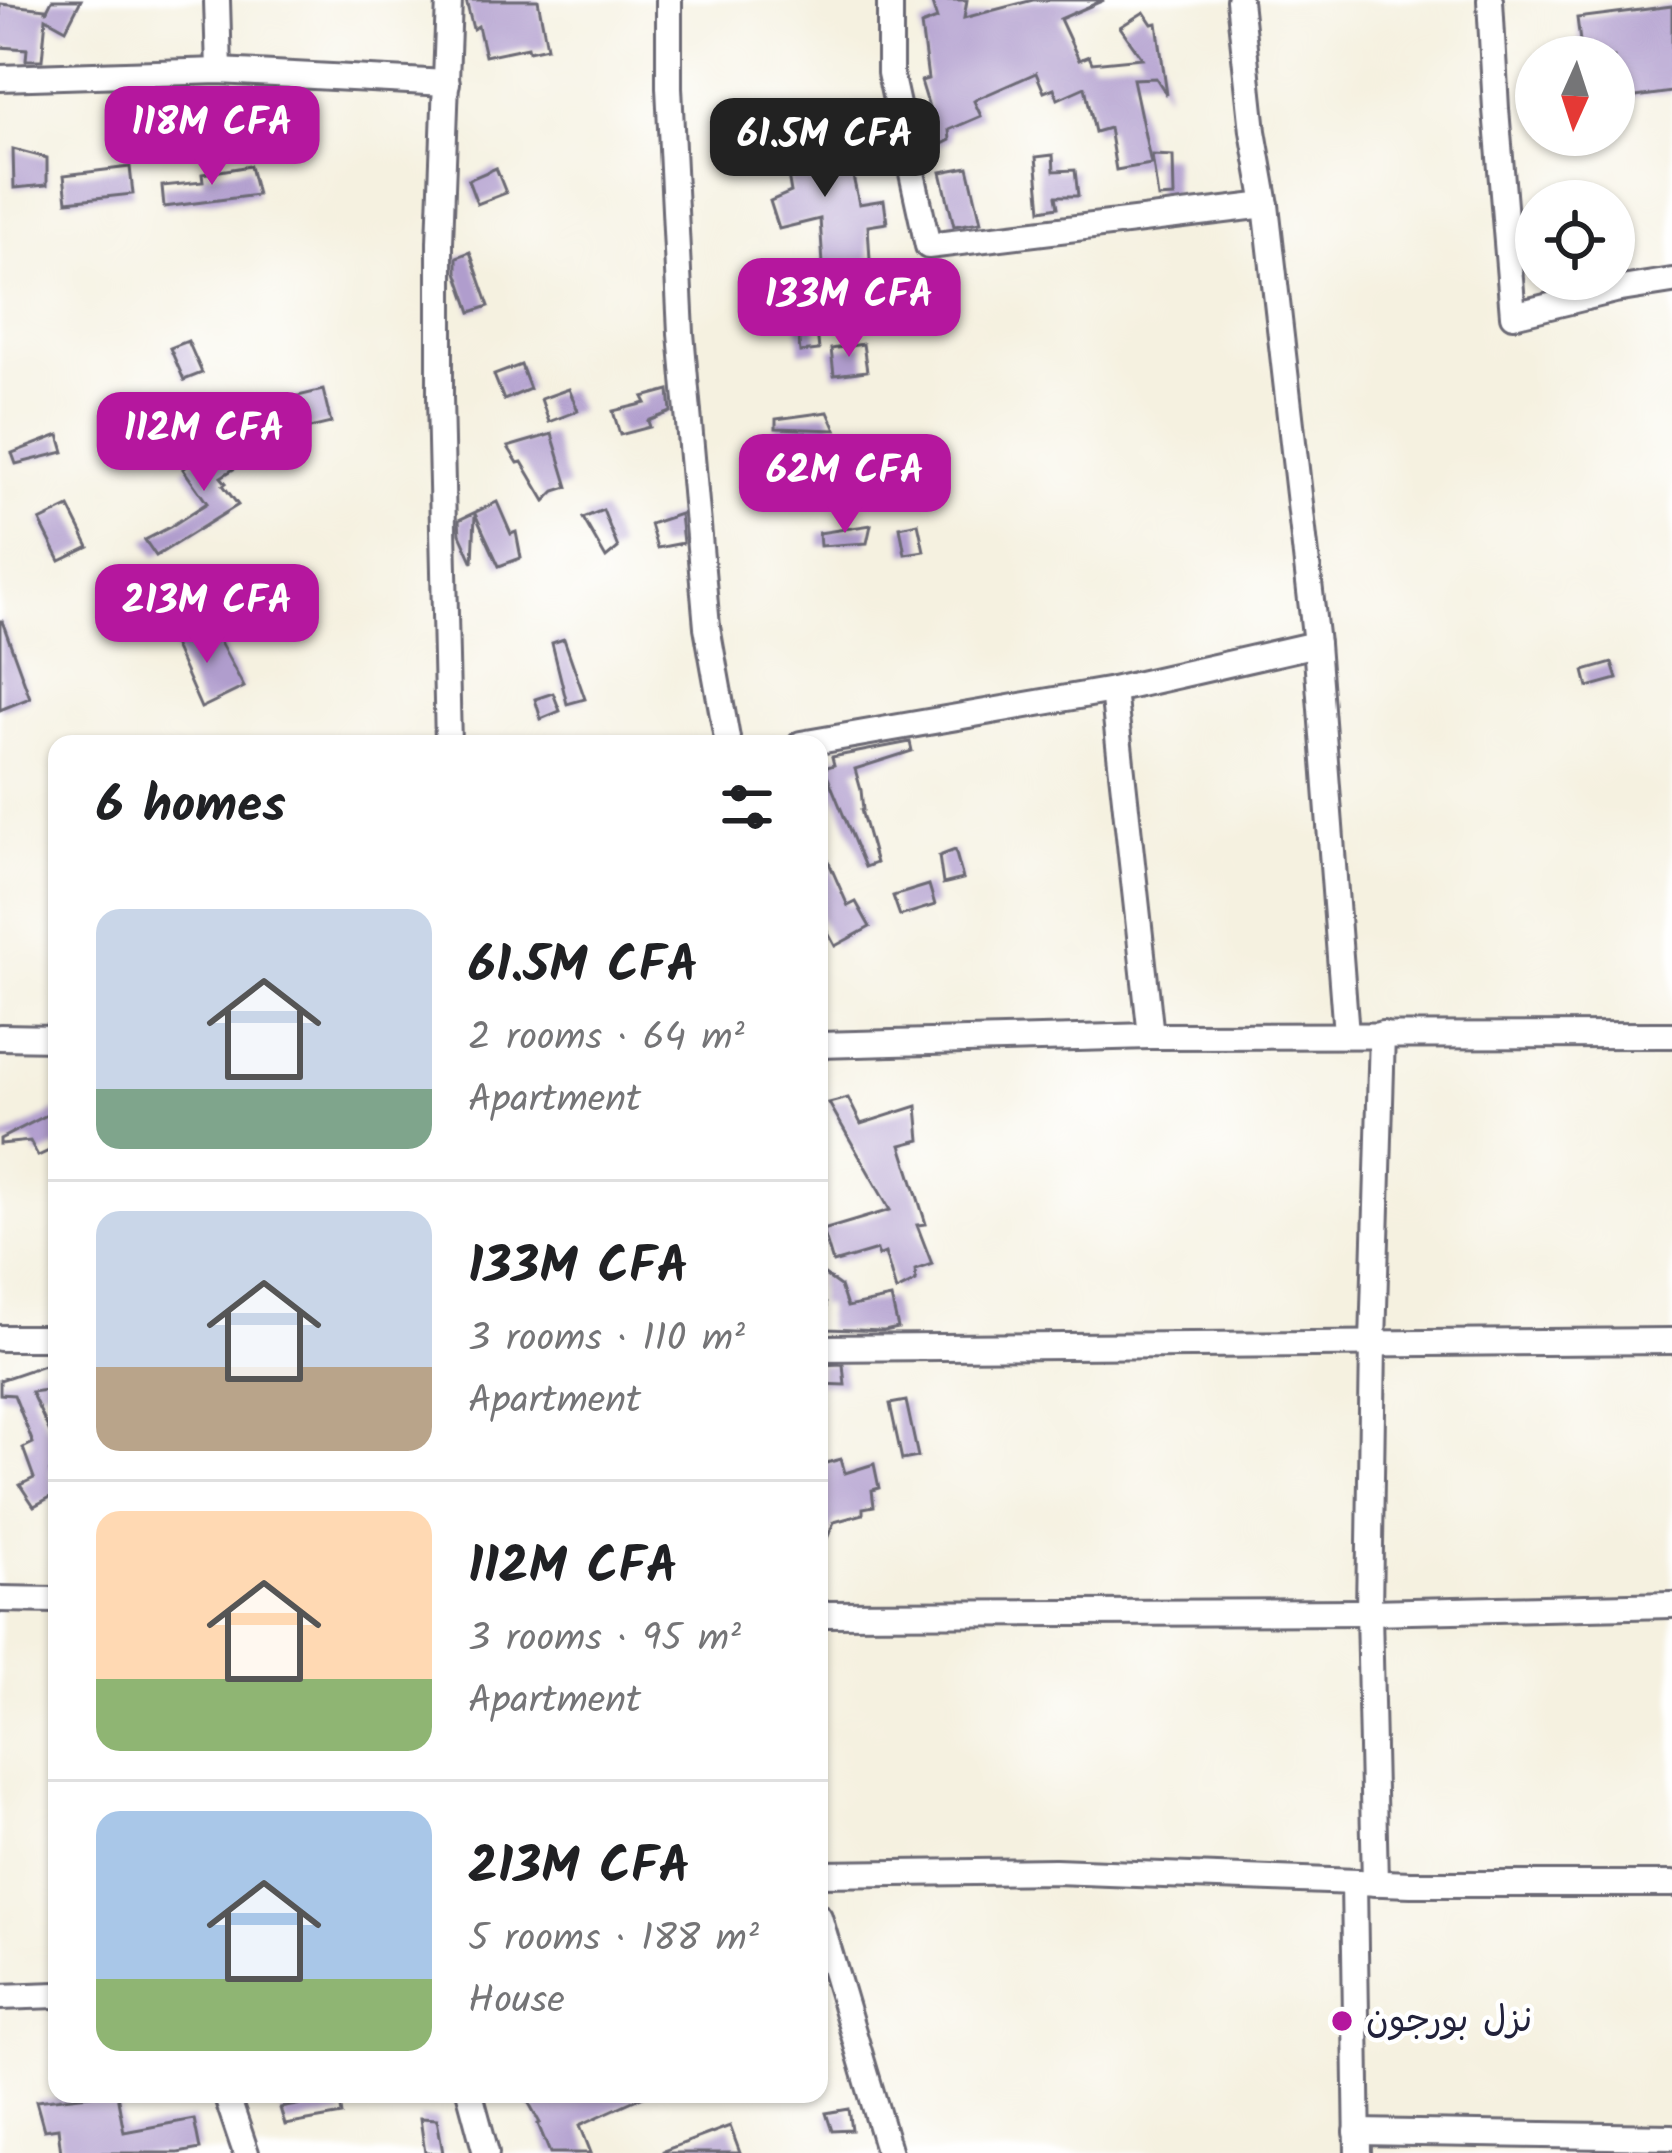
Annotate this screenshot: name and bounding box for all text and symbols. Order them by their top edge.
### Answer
north arrow [1515,36,1635,156]
map controls [1515,36,1635,300]
pin: 118M CFA [88,86,336,188]
text: 118M CFA [132,94,292,156]
pin: 61.5M CFA [688,98,962,200]
text: 61.5M CFA [737,106,913,168]
button: locate [1515,180,1635,300]
pin: 133M CFA [725,258,973,360]
text: 133M CFA [765,266,933,328]
pin: 112M CFA [80,392,328,494]
text: 112M CFA [124,400,284,462]
pin: 62M CFA [734,434,956,536]
text: 62M CFA [766,442,924,504]
pin: 213M CFA [83,564,331,666]
text: 213M CFA [122,572,292,634]
text: 6 homes [96,767,286,848]
icon: filters [714,774,780,840]
text: 61.5M CFA [468,927,698,1008]
icon: home [192,957,336,1101]
text: 2 rooms · 64 m² [468,1008,745,1070]
text: Apartment [468,1070,641,1132]
text: 133M CFA [468,1228,689,1309]
icon: home [192,1259,336,1403]
text: 3 rooms · 110 m² [468,1309,745,1371]
text: Apartment [468,1371,641,1433]
text: 112M CFA [468,1528,678,1609]
icon: home [192,1559,336,1703]
text: 3 rooms · 95 m² [468,1609,741,1671]
text: Apartment [468,1671,641,1733]
text: 213M CFA [468,1828,690,1909]
icon: home [192,1859,336,2003]
text: 5 rooms · 188 m² [468,1909,759,1971]
text: House [468,1971,565,2033]
place label: نزل بورجون [1366,1993,1532,2050]
marker: نزل بورجون [1329,2008,1355,2034]

